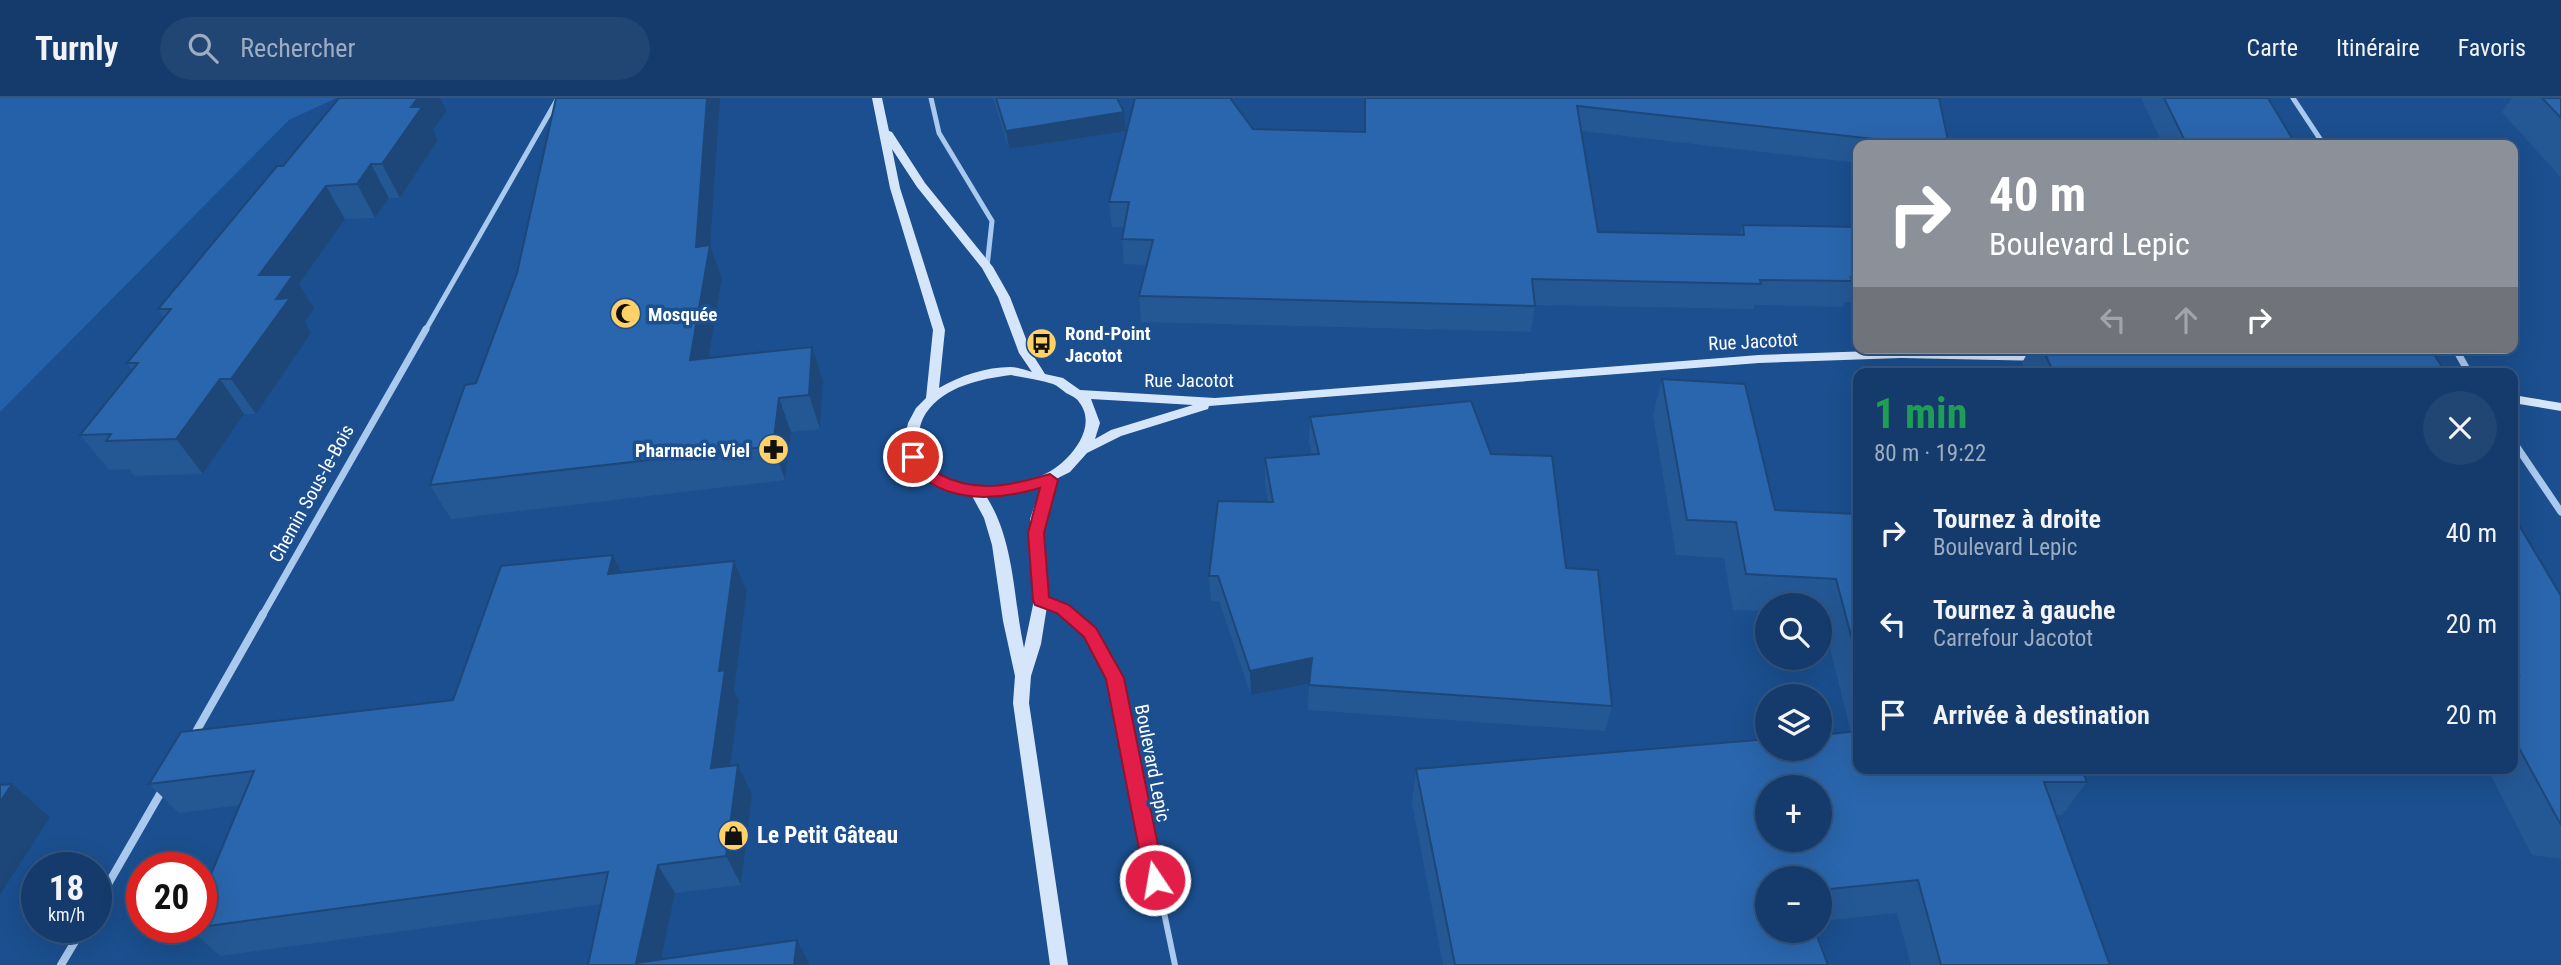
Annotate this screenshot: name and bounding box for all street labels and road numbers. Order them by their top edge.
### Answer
street label: Rue Jacotot [1708,328,1798,355]
street label: Rue Jacotot [1144,369,1234,392]
street label: Chemin Sous-le-Bois [264,420,359,566]
street label: Boulevard Lepic [1130,702,1175,824]

